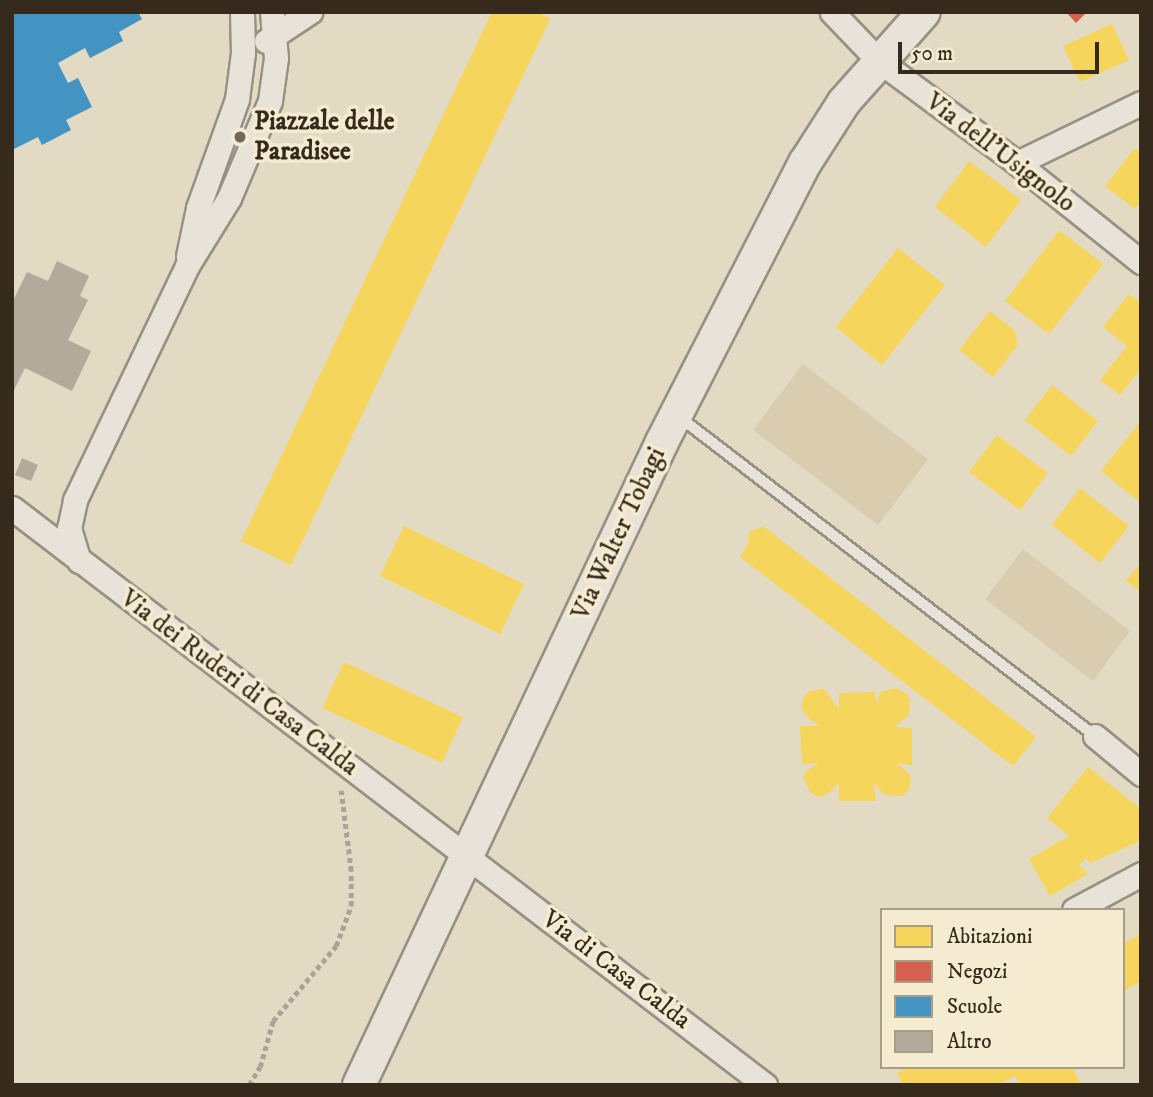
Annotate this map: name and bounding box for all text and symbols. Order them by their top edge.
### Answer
scale bar [901,28,1102,72]
text: 50 m [911,41,953,67]
street label: Via dell'Usignolo [919,87,1081,219]
place label: Piazzale delle Paradisee [254,106,395,168]
marker: Piazzale delle Paradisee [232,129,248,145]
street label: Via Walter Tobagi [565,443,673,625]
street label: Via dei Ruderi di Casa Calda [114,583,364,783]
street label: Via di Casa Calda [535,904,697,1036]
legend [880,908,1125,1069]
text: Abitazioni [947,924,1032,950]
text: Negozi [947,959,1008,985]
text: Scuole [947,994,1002,1020]
text: Altro [947,1029,991,1055]

